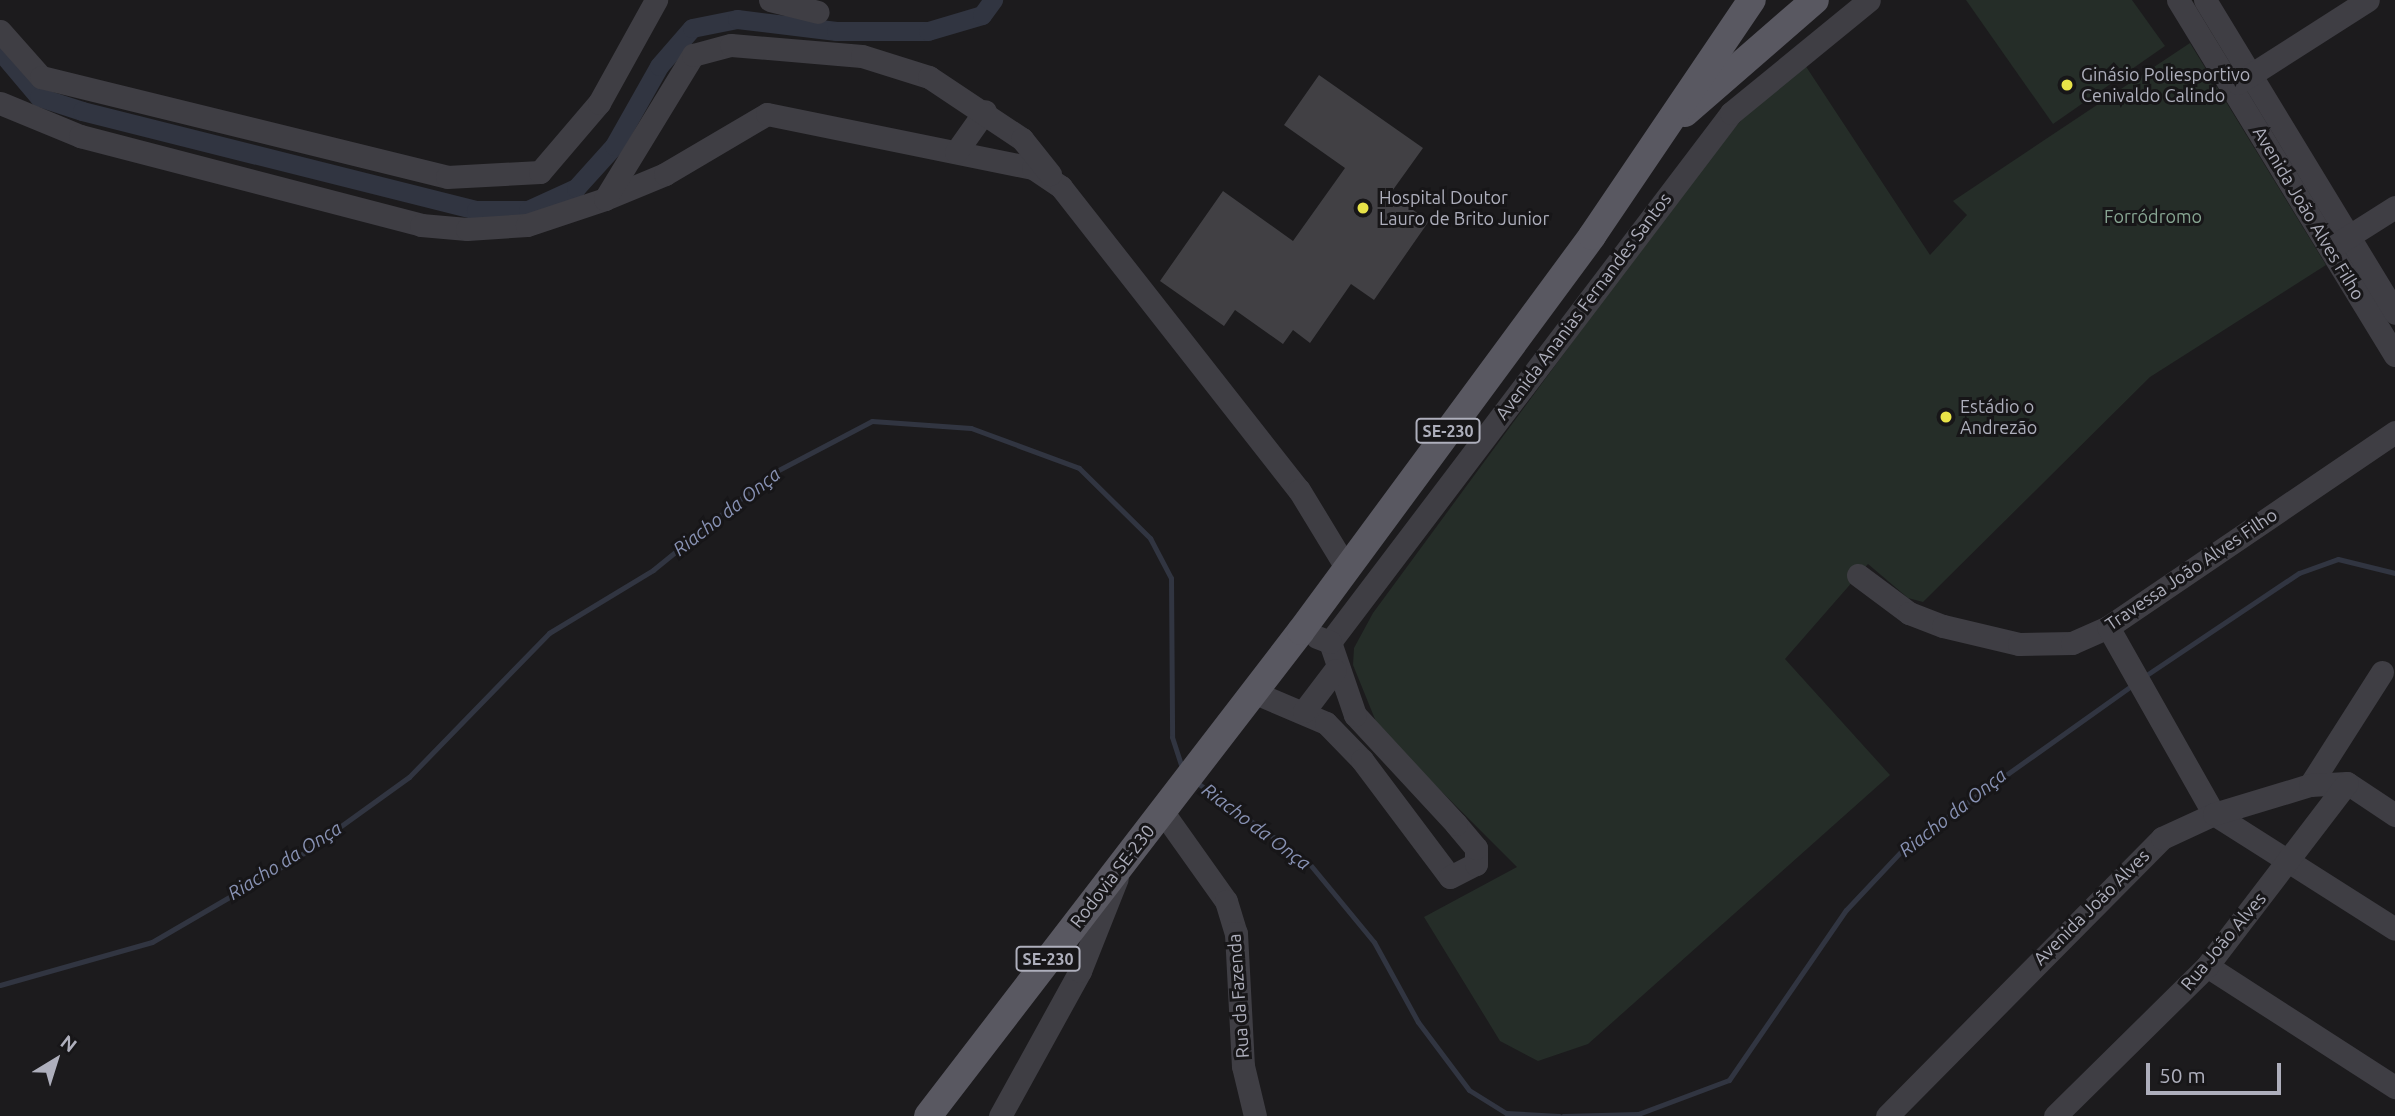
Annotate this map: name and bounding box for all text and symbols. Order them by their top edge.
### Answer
place label: Ginásio Poliesportivo Cenivaldo Calindo [2081,64,2250,106]
marker: Ginásio Poliesportivo Cenivaldo Calindo [2059,77,2075,93]
street label: Avenida João Alves Filho [2249,122,2369,304]
place label: Hospital Doutor Lauro de Brito Junior [1379,187,1549,230]
street label: Avenida Ananias Fernandes Santos [1491,188,1675,424]
marker: Hospital Doutor Lauro de Brito Junior [1353,198,1373,218]
park label: Forródromo [2104,205,2202,227]
place label: Estádio o Andrezão [1960,396,2037,438]
marker: Estádio o Andrezão [1938,409,1954,425]
road number: SE-230 [1415,418,1481,444]
water label: Riacho da Onça [669,463,785,561]
street label: Travessa João Alves Filho [2101,503,2281,635]
water label: Riacho da Onça [1895,764,2011,862]
water label: Riacho da Onça [1197,779,1315,875]
water label: Riacho da Onça [224,817,346,905]
street label: Rodovia SE-230 [1065,820,1159,932]
street label: Avenida João Alves [2029,845,2153,969]
street label: Rua João Alves [2176,888,2270,994]
street label: Rua da Fazenda [1223,933,1253,1059]
road number: SE-230 [1015,946,1081,972]
north arrow [21,1025,91,1095]
text: N [57,1030,81,1056]
scale bar [2150,1050,2285,1094]
text: 50 m [2159,1063,2206,1087]

